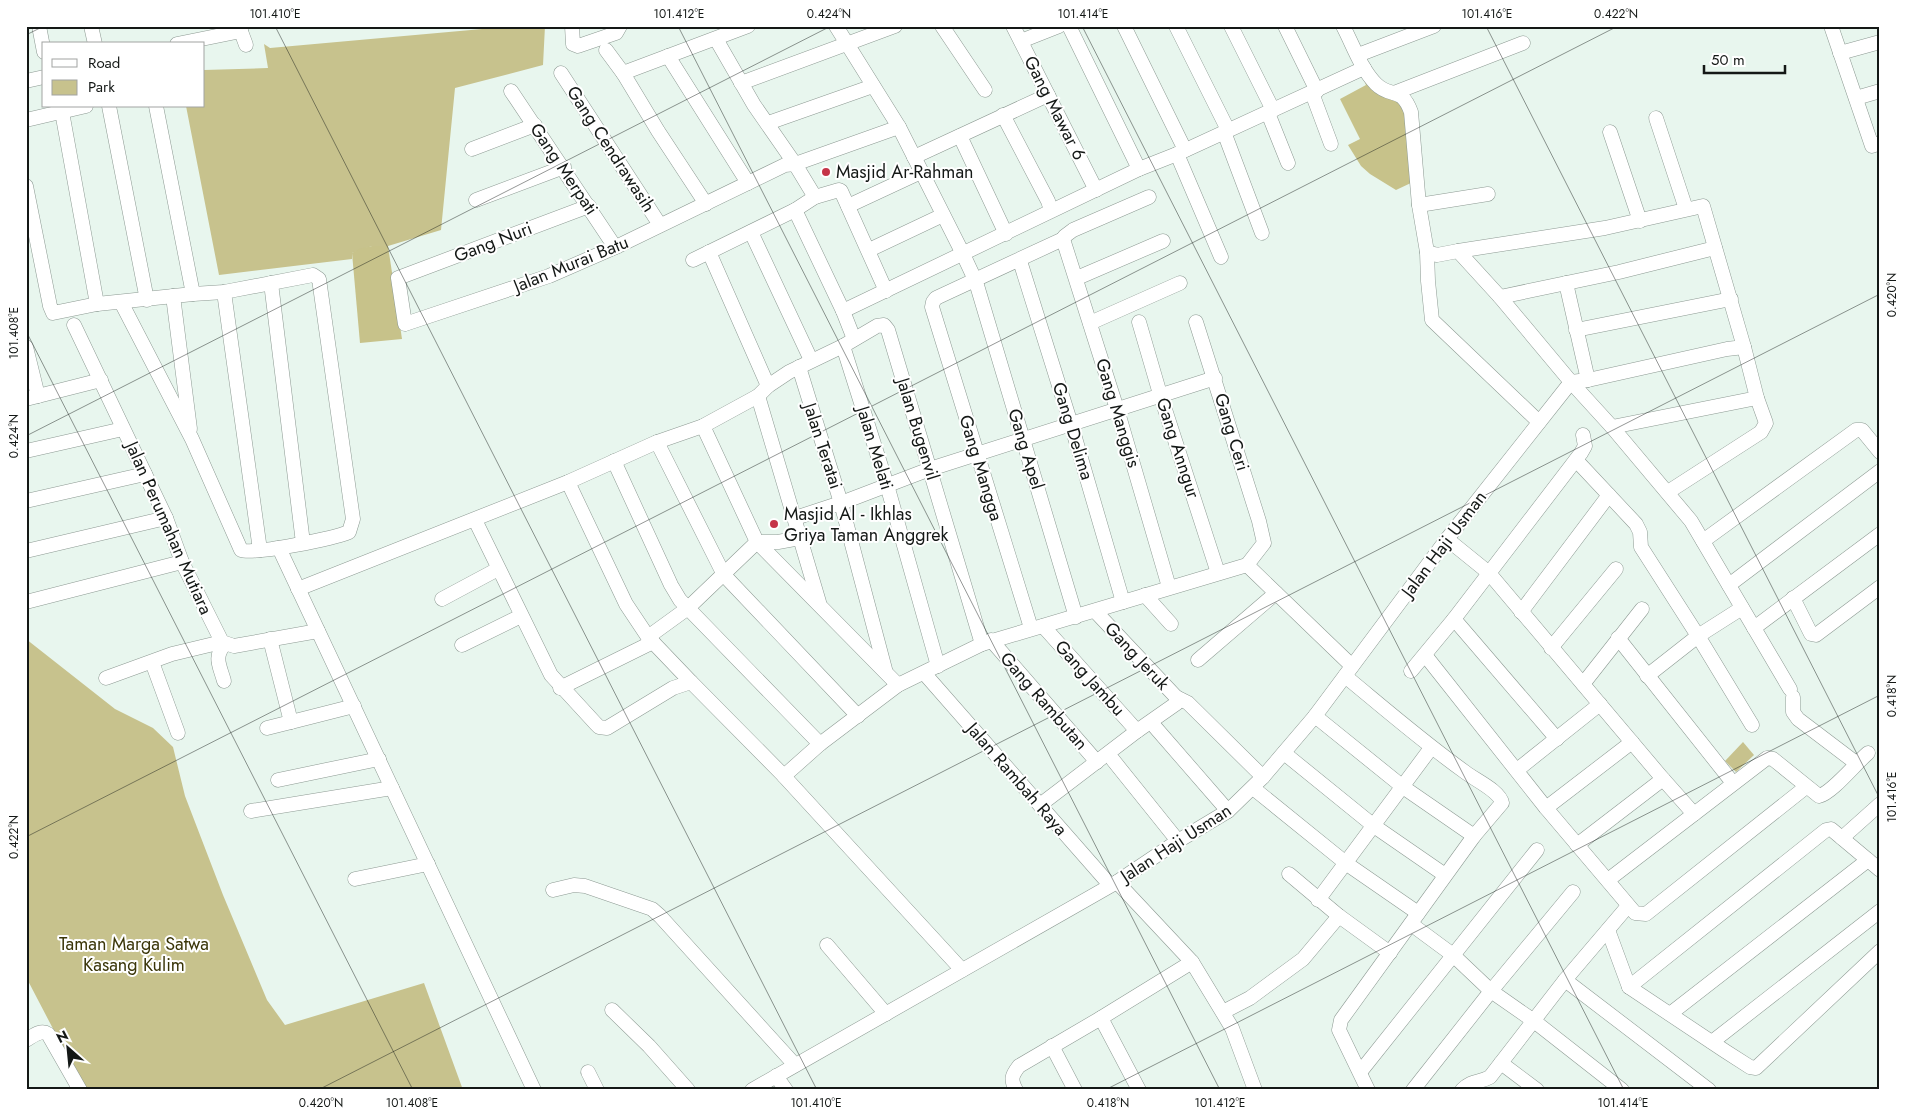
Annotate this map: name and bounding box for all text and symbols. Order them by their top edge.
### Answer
text: 101.410°E [249,5,301,23]
text: 101.412°E [654,5,704,23]
text: 0.424°N [807,5,851,23]
text: 101.414°E [1058,5,1108,23]
text: 101.416°E [1462,5,1512,23]
text: 0.422°N [1594,5,1638,23]
legend [42,42,205,108]
scale bar [1704,42,1785,74]
text: 50 m [1711,49,1745,71]
street label: Gang Mawar 6 [1018,51,1092,165]
text: Road [88,52,120,74]
text: Park [88,76,115,98]
street label: Gang Cendrawasih [560,81,662,217]
street label: Gang Merpati [524,118,604,220]
place label: Masjid Ar-Rahman [836,159,974,185]
marker: Masjid Ar-Rahman [820,166,832,178]
street label: Gang Nuri [450,215,536,269]
street label: Jalan Murai Batu [508,229,632,300]
text: 0.420°N [1883,273,1901,317]
text: 101.408°E [5,307,23,359]
street label: Gang Manggis [1089,355,1147,471]
street label: Jalan Bugenvil [890,373,946,483]
street label: Gang Delima [1046,379,1100,483]
street label: Gang Ceri [1208,390,1256,474]
street label: Gang Anngur [1150,394,1207,502]
street label: Jalan Teratai [796,398,849,492]
street label: Jalan Melati [849,401,900,493]
street label: Gang Apel [1001,405,1051,493]
street label: Gang Mangga [953,412,1009,524]
text: 0.424°N [5,414,23,458]
street label: Jalan Perumahan Mutiara [118,435,219,619]
street label: Jalan Haji Usman [1394,485,1493,604]
place label: Masjid Al - Ikhlas Griya Taman Anggrek [784,501,949,548]
marker: Masjid Al - Ikhlas Griya Taman Anggrek [768,518,780,530]
street label: Gang Jeruk [1099,616,1175,696]
street label: Gang Jambu [1049,634,1131,722]
street label: Gang Rambutan [994,646,1094,756]
text: 0.418°N [1883,675,1901,717]
street label: Jalan Rambah Raya [959,715,1074,841]
text: 101.416°E [1883,772,1901,822]
street label: Jalan Haji Usman [1114,797,1237,890]
text: 0.422°N [5,815,23,859]
park label: Taman Marga Satwa Kasang Kulim [59,931,209,978]
north arrow [42,1024,92,1074]
text: N [53,1025,72,1048]
text: 0.420°N [299,1094,343,1112]
text: 101.408°E [386,1094,438,1112]
text: 101.410°E [790,1094,842,1112]
text: 0.418°N [1087,1094,1129,1112]
text: 101.412°E [1195,1094,1245,1112]
text: 101.414°E [1598,1094,1648,1112]

